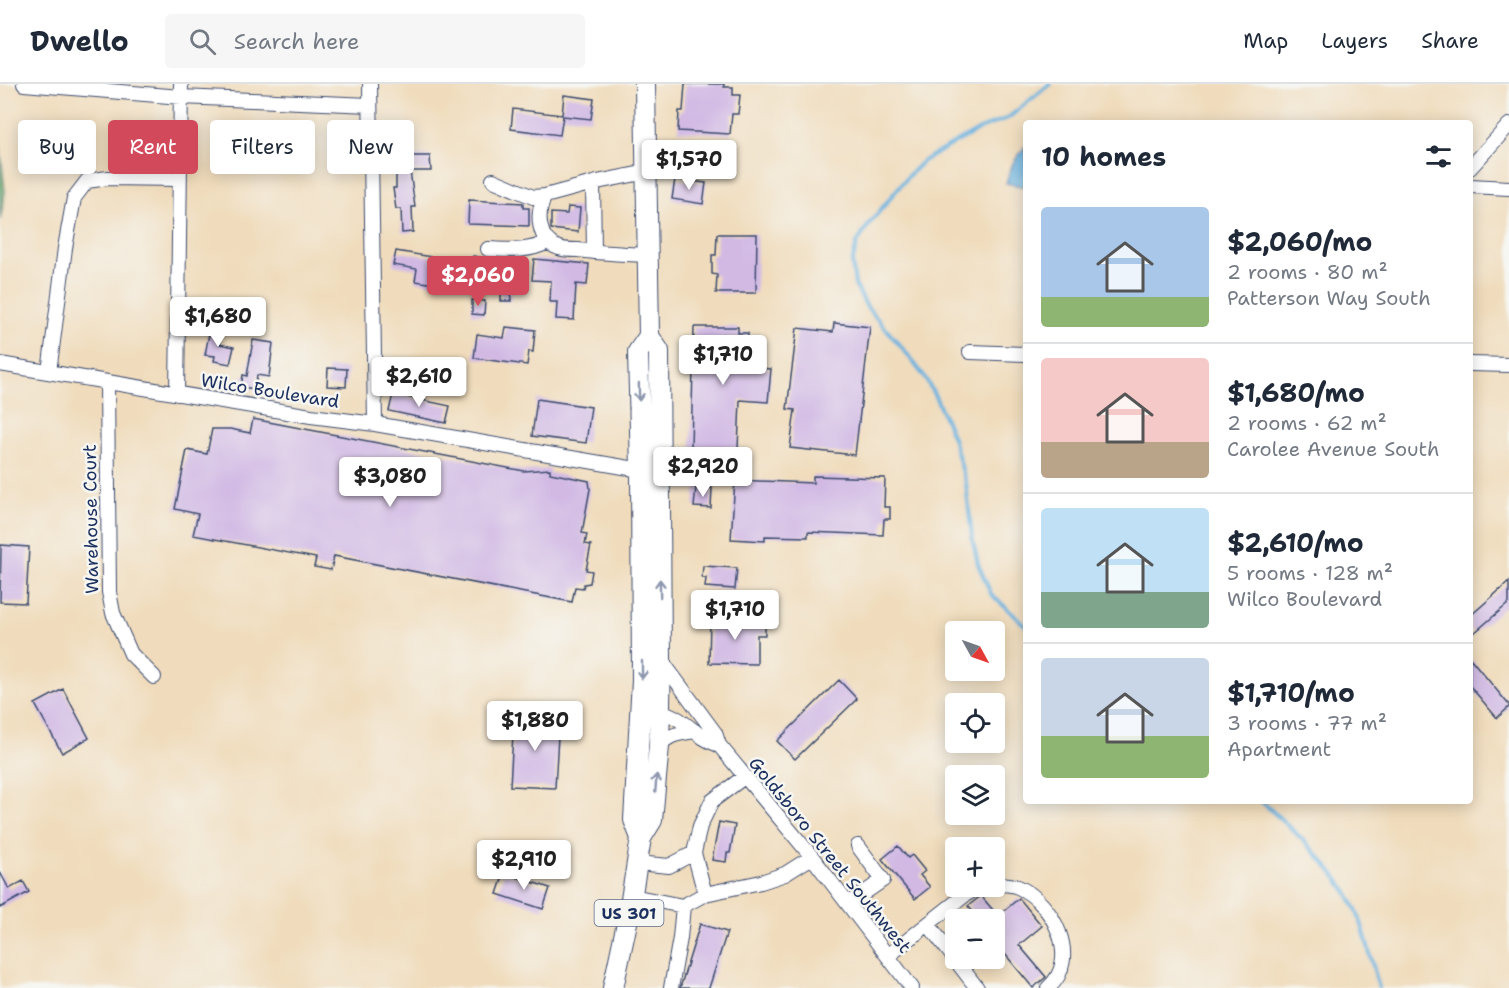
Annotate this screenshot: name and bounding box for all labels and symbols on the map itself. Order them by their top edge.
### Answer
pin: $1,570 [640,140,738,191]
pin: $2,060 [429,256,527,307]
pin: $1,680 [169,297,267,348]
pin: $1,710 [674,335,772,386]
pin: $2,610 [370,357,468,408]
street label: Wilco Boulevard [199,368,341,414]
one-way arrow [634,381,645,401]
street label: Warehouse Court [78,444,104,594]
pin: $2,920 [654,447,752,498]
pin: $3,080 [341,457,439,508]
one-way arrow [654,579,666,599]
pin: $1,710 [686,590,784,641]
north arrow [945,621,1005,681]
one-way arrow [636,660,648,680]
pin: $1,880 [486,701,584,752]
street label: Goldsboro Street Southwest [743,752,917,958]
one-way arrow [651,774,662,794]
pin: $2,910 [475,840,573,891]
road number: US 301 [594,900,664,926]

